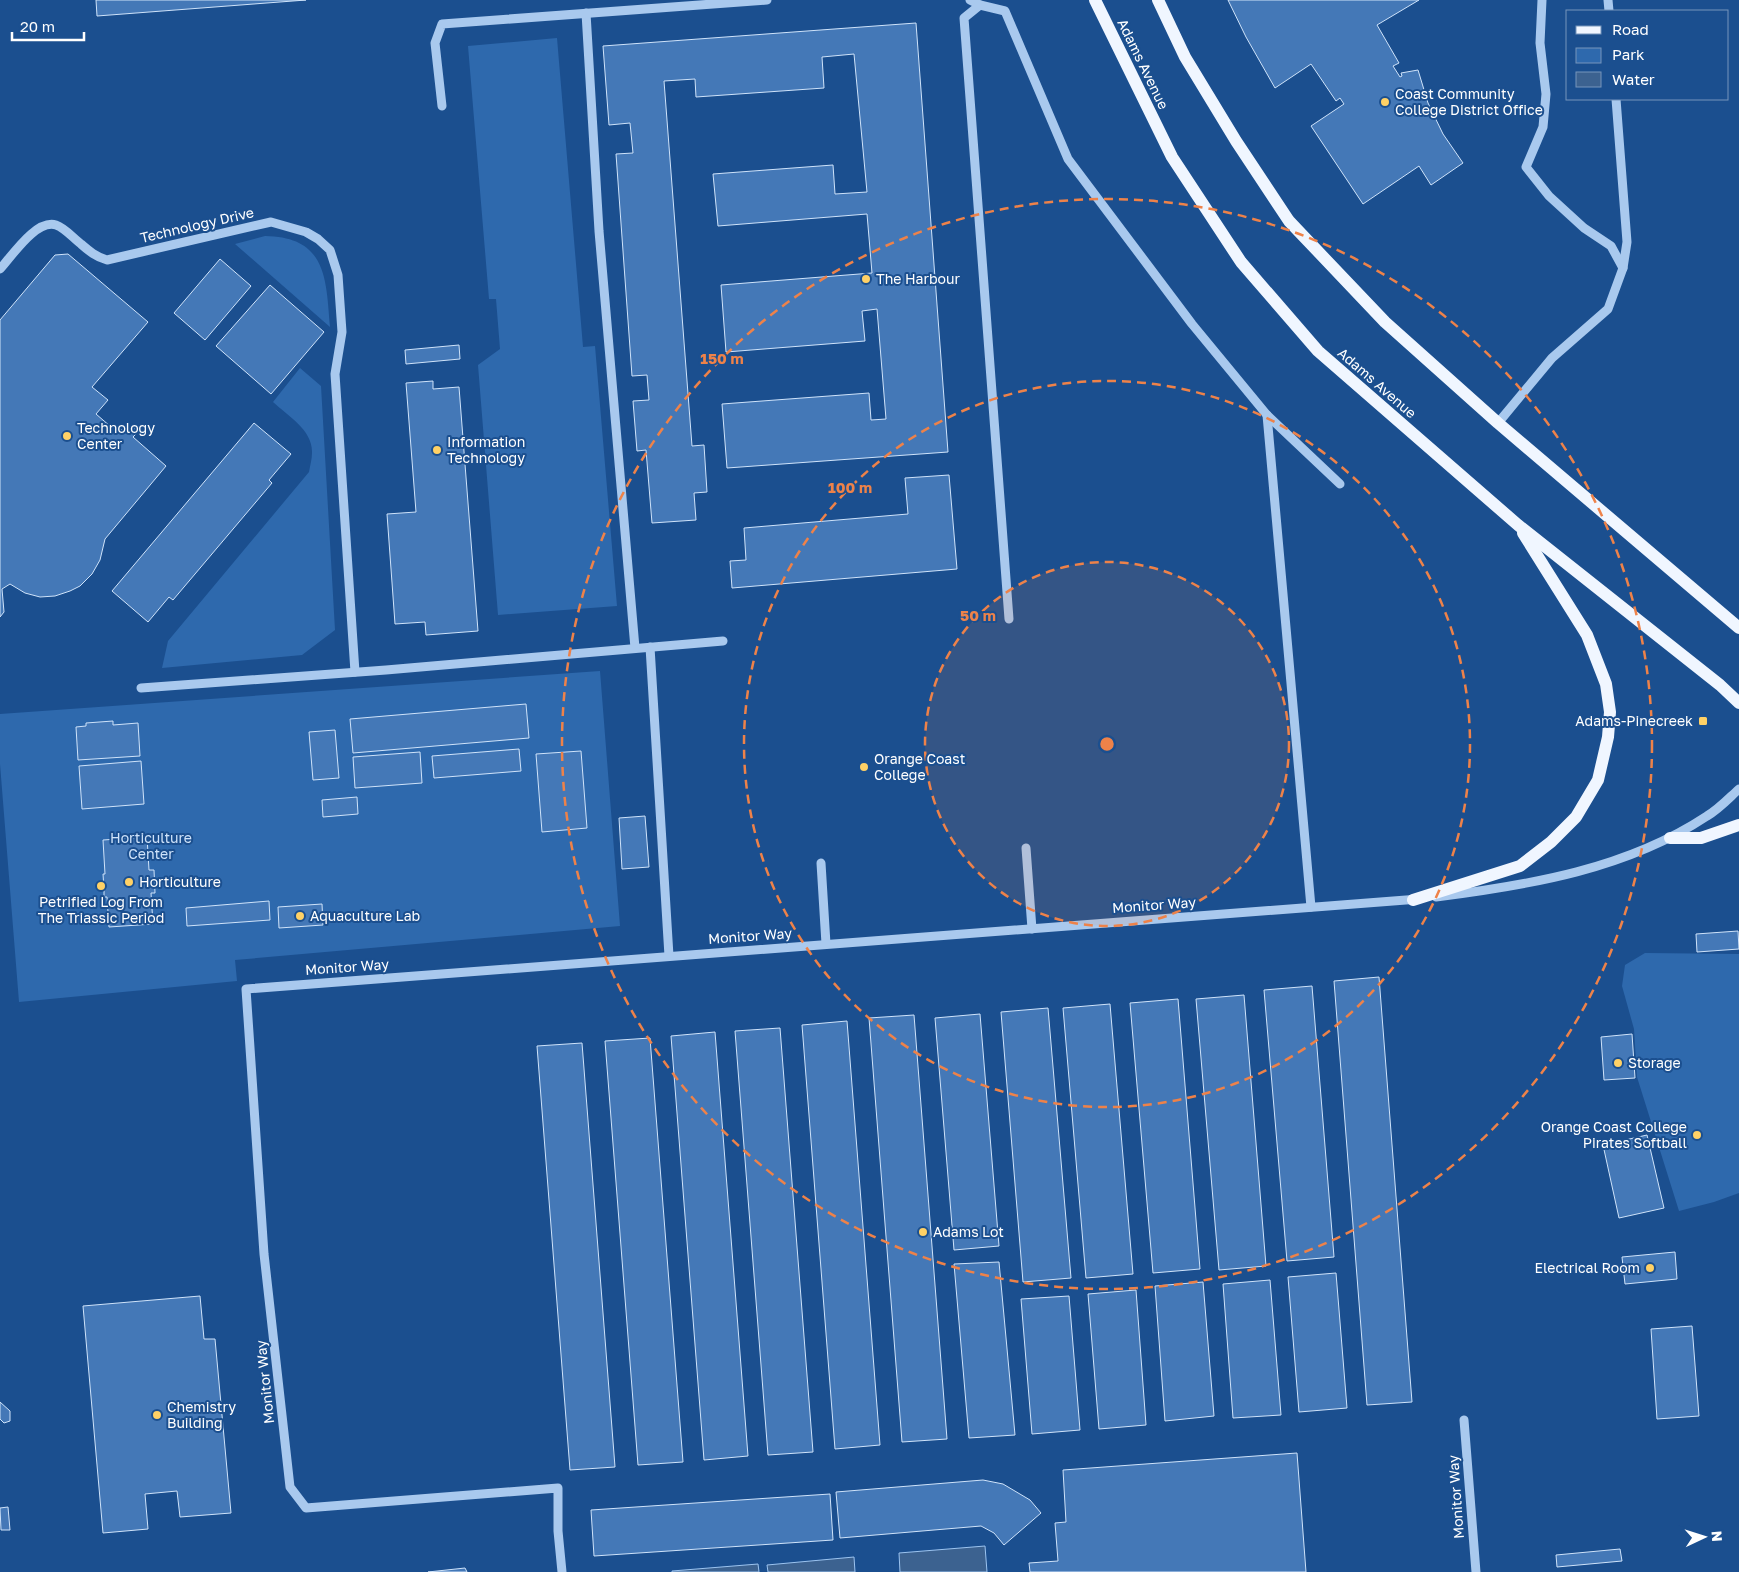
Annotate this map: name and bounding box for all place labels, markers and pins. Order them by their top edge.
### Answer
place label: Coast Community College District Office [1395,85,1543,118]
marker: Coast Community College District Office [1379,96,1391,108]
place label: The Harbour [876,270,960,287]
marker: The Harbour [860,273,872,285]
place label: Technology Center [77,419,155,452]
marker: Technology Center [61,430,73,442]
place label: Information Technology [447,433,525,466]
marker: Information Technology [431,444,443,456]
place label: Adams-Pinecreek [1575,712,1693,729]
marker: Adams-Pinecreek [1697,715,1709,727]
centre of rings [1098,735,1116,753]
place label: Orange Coast College [874,750,965,783]
marker: Orange Coast College [858,761,870,773]
place label: Horticulture [139,873,221,890]
marker: Horticulture [123,876,135,888]
marker: Petrified Log From The Triassic Period [95,880,107,892]
place label: Petrified Log From The Triassic Period [38,893,164,926]
place label: Aquaculture Lab [310,907,420,924]
marker: Aquaculture Lab [294,910,306,922]
place label: Storage [1628,1054,1681,1071]
marker: Storage [1612,1057,1624,1069]
place label: Orange Coast College Pirates Softball [1541,1118,1687,1151]
marker: Orange Coast College Pirates Softball [1691,1129,1703,1141]
place label: Adams Lot [933,1223,1004,1240]
marker: Adams Lot [917,1226,929,1238]
place label: Electrical Room [1534,1259,1640,1276]
marker: Electrical Room [1644,1262,1656,1274]
place label: Chemistry Building [167,1398,236,1431]
marker: Chemistry Building [151,1409,163,1421]

